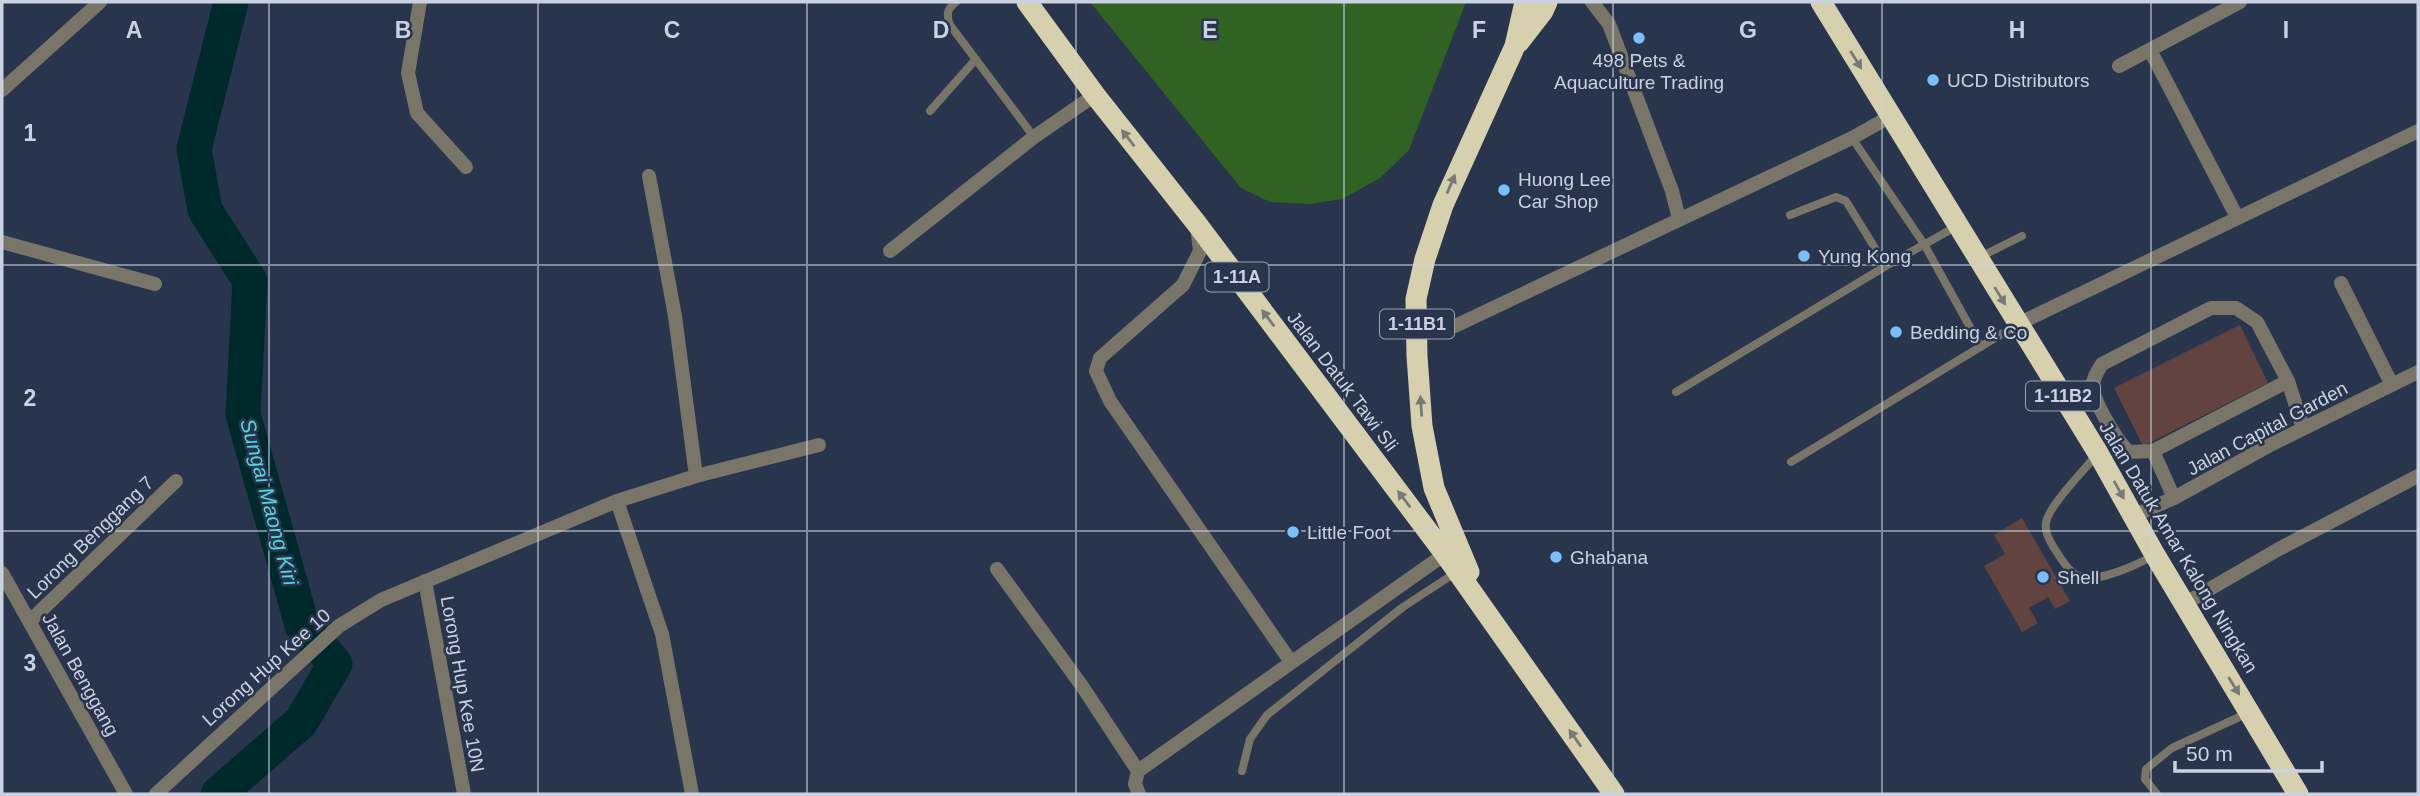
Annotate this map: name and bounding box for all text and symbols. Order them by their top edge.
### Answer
text: A [126,17,142,43]
text: B [395,17,411,43]
text: C [664,17,680,43]
text: D [933,17,949,43]
text: E [1202,17,1218,43]
text: F [1472,17,1486,43]
text: G [1739,17,1757,43]
text: H [2009,17,2025,43]
text: I [2283,17,2289,43]
marker: 498 Pets & Aquaculture Trading [1631,30,1647,46]
place label: 498 Pets & Aquaculture Trading [1554,50,1724,93]
one-way arrow [1850,50,1863,69]
place label: UCD Distributors [1947,70,2090,91]
marker: UCD Distributors [1925,72,1941,88]
text: 1 [24,120,37,146]
one-way arrow [1121,129,1136,147]
place label: Huong Lee Car Shop [1518,169,1611,212]
one-way arrow [1446,173,1457,194]
marker: Huong Lee Car Shop [1496,182,1512,198]
place label: Yung Kong [1818,246,1911,267]
marker: Yung Kong [1796,248,1812,264]
road number: 1-11A [1206,262,1268,292]
one-way arrow [1994,287,2007,306]
street label: Jalan Datuk Tawi Sli [1283,307,1402,455]
one-way arrow [1260,309,1275,327]
road number: 1-11B1 [1380,310,1454,338]
place label: Bedding & Co [1910,322,2027,343]
marker: Bedding & Co [1888,324,1904,340]
street label: Jalan Capital Garden [2184,377,2351,480]
road number: 1-11B2 [2026,382,2100,410]
text: 2 [24,385,36,411]
one-way arrow [1415,394,1426,416]
water label: Sungai Maong Kiri [236,416,303,589]
street label: Jalan Datuk Amar Kalong Ningkan [2095,418,2262,677]
street label: Lorong Benggang 7 [23,472,158,603]
one-way arrow [2113,480,2125,500]
one-way arrow [1397,491,1412,509]
place label: Little Foot [1307,522,1391,543]
marker: Little Foot [1285,524,1301,540]
place label: Ghabana [1570,547,1649,568]
marker: Ghabana [1548,549,1564,565]
place label: Shell [2057,567,2099,588]
marker: Shell [2035,569,2051,585]
street label: Lorong Hup Kee 10N [437,594,488,774]
street label: Lorong Hup Kee 10 [198,604,335,730]
street label: Jalan Benggang [38,609,123,739]
text: 3 [24,650,36,676]
one-way arrow [2228,676,2241,696]
one-way arrow [1568,729,1582,747]
scale bar [2175,730,2322,774]
text: 50 m [2186,742,2233,765]

